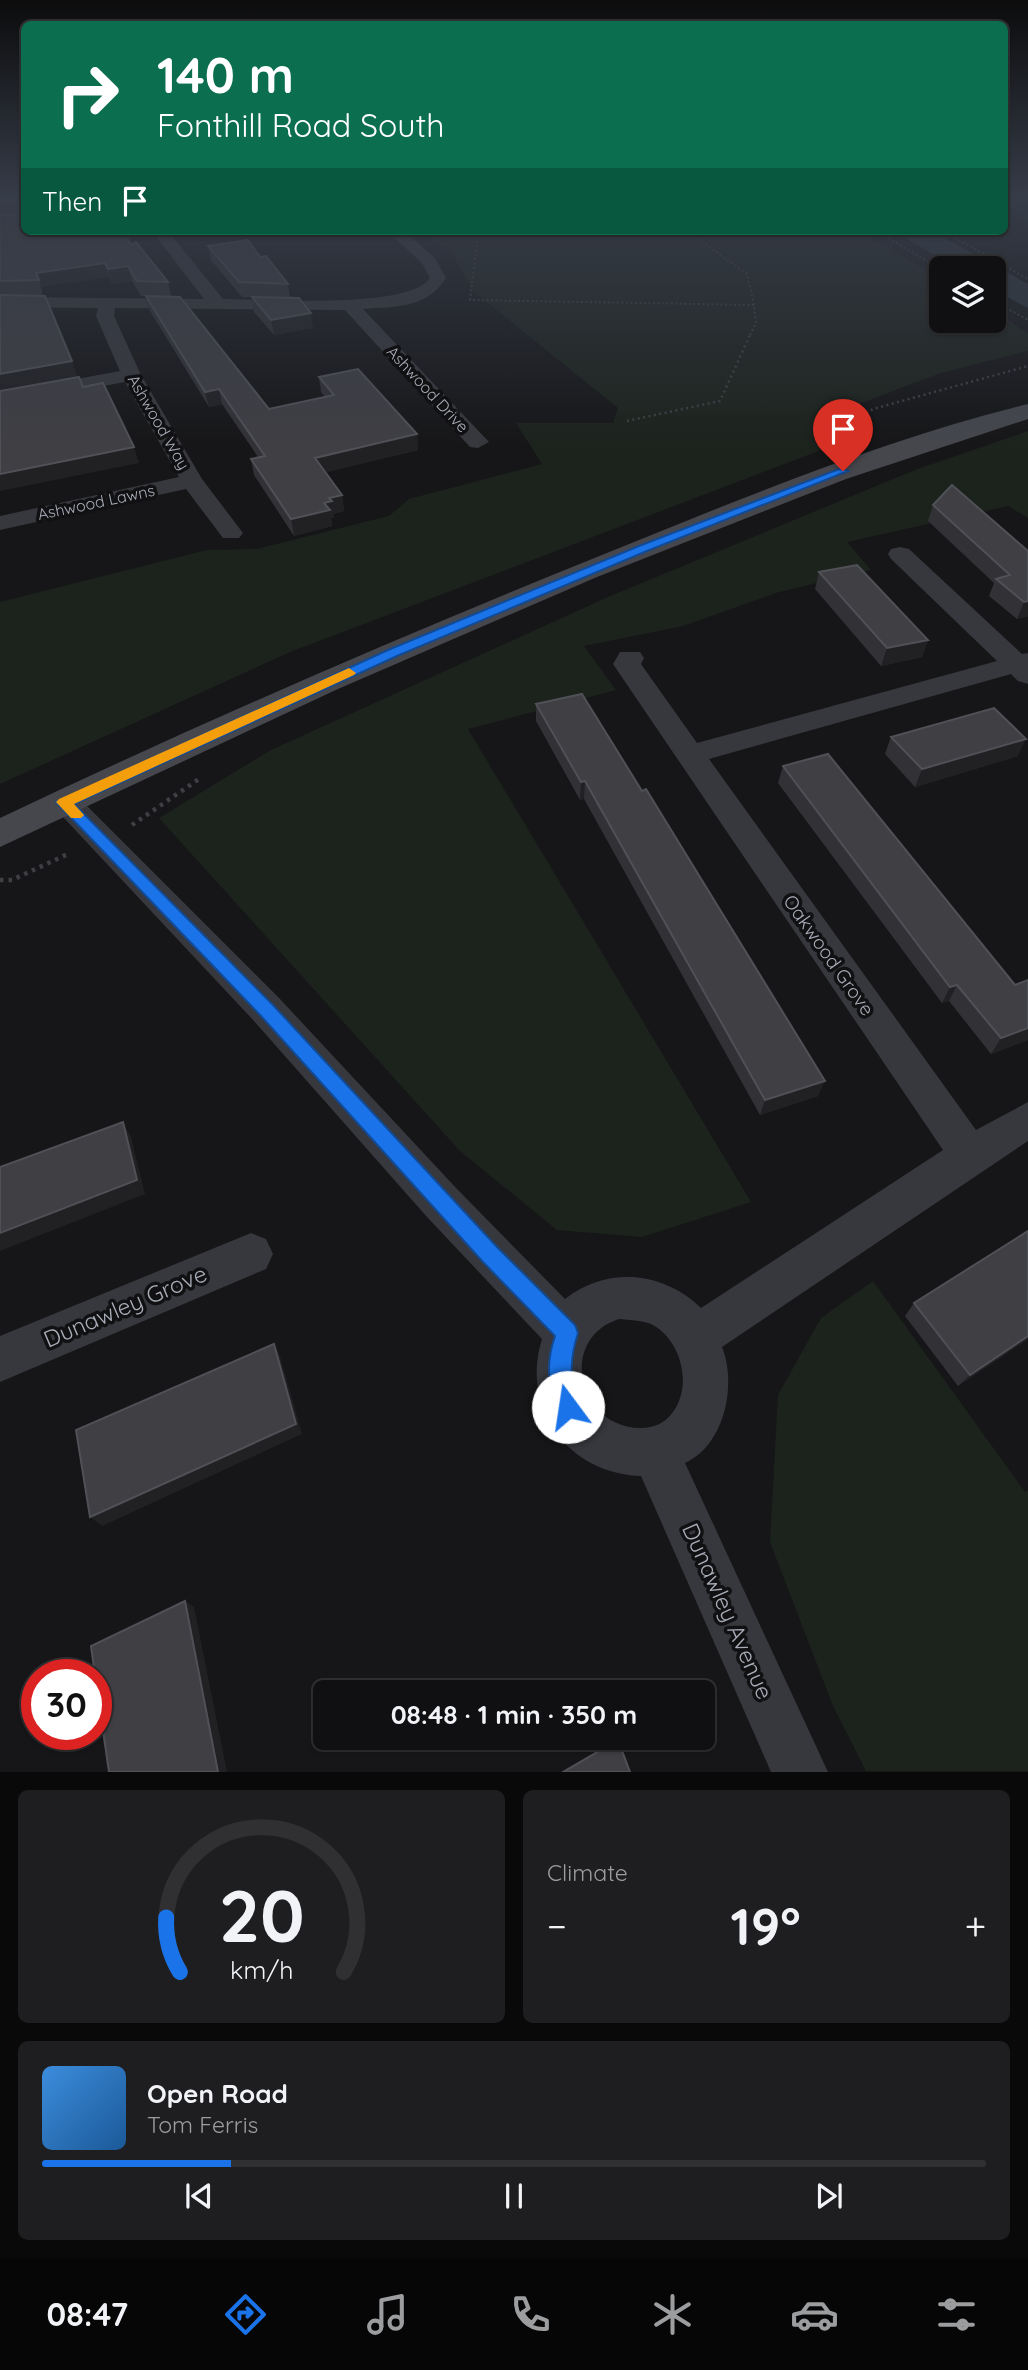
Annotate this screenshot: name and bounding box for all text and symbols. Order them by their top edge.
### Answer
text: 140 m [157,44,294,105]
icon: right [42,49,133,140]
text: Fonthill Road South [157,105,444,145]
icon: arrive [116,182,154,220]
text: Then [42,185,102,218]
map controls [929,256,1006,333]
button: layers [929,256,1006,333]
street label: Ashwood Drive [383,342,473,436]
street label: Ashwood Way [124,371,194,473]
pin [813,399,873,471]
icon: arrive [824,410,862,448]
street label: Ashwood Lawns [36,480,156,524]
street label: Oakwood Grove [778,890,880,1020]
street label: Dunawley Grove [39,1259,211,1353]
position arrow [531,1370,605,1444]
street label: Dunawley Avenue [676,1518,780,1704]
speed limit sign: 30 [21,1659,112,1750]
text: 08:48 · 1 min · 350 m [391,1698,637,1731]
text: Climate [547,1858,628,1887]
text: 20 [218,1870,305,1961]
text: 19° [731,1893,801,1958]
text: − [547,1902,567,1950]
text: + [965,1902,986,1950]
text: km/h [230,1954,293,1985]
text: Open Road [147,2077,288,2110]
text: Tom Ferris [147,2110,258,2139]
icon: previous [180,2177,218,2215]
icon: pause [495,2177,533,2215]
icon: next [810,2177,848,2215]
icon: directions [221,2290,270,2339]
icon: music [363,2290,412,2339]
icon: phone [506,2290,555,2339]
icon: climate [648,2290,697,2339]
icon: car [790,2290,839,2339]
icon: filters [932,2290,981,2339]
text: 08:47 [47,2294,128,2334]

